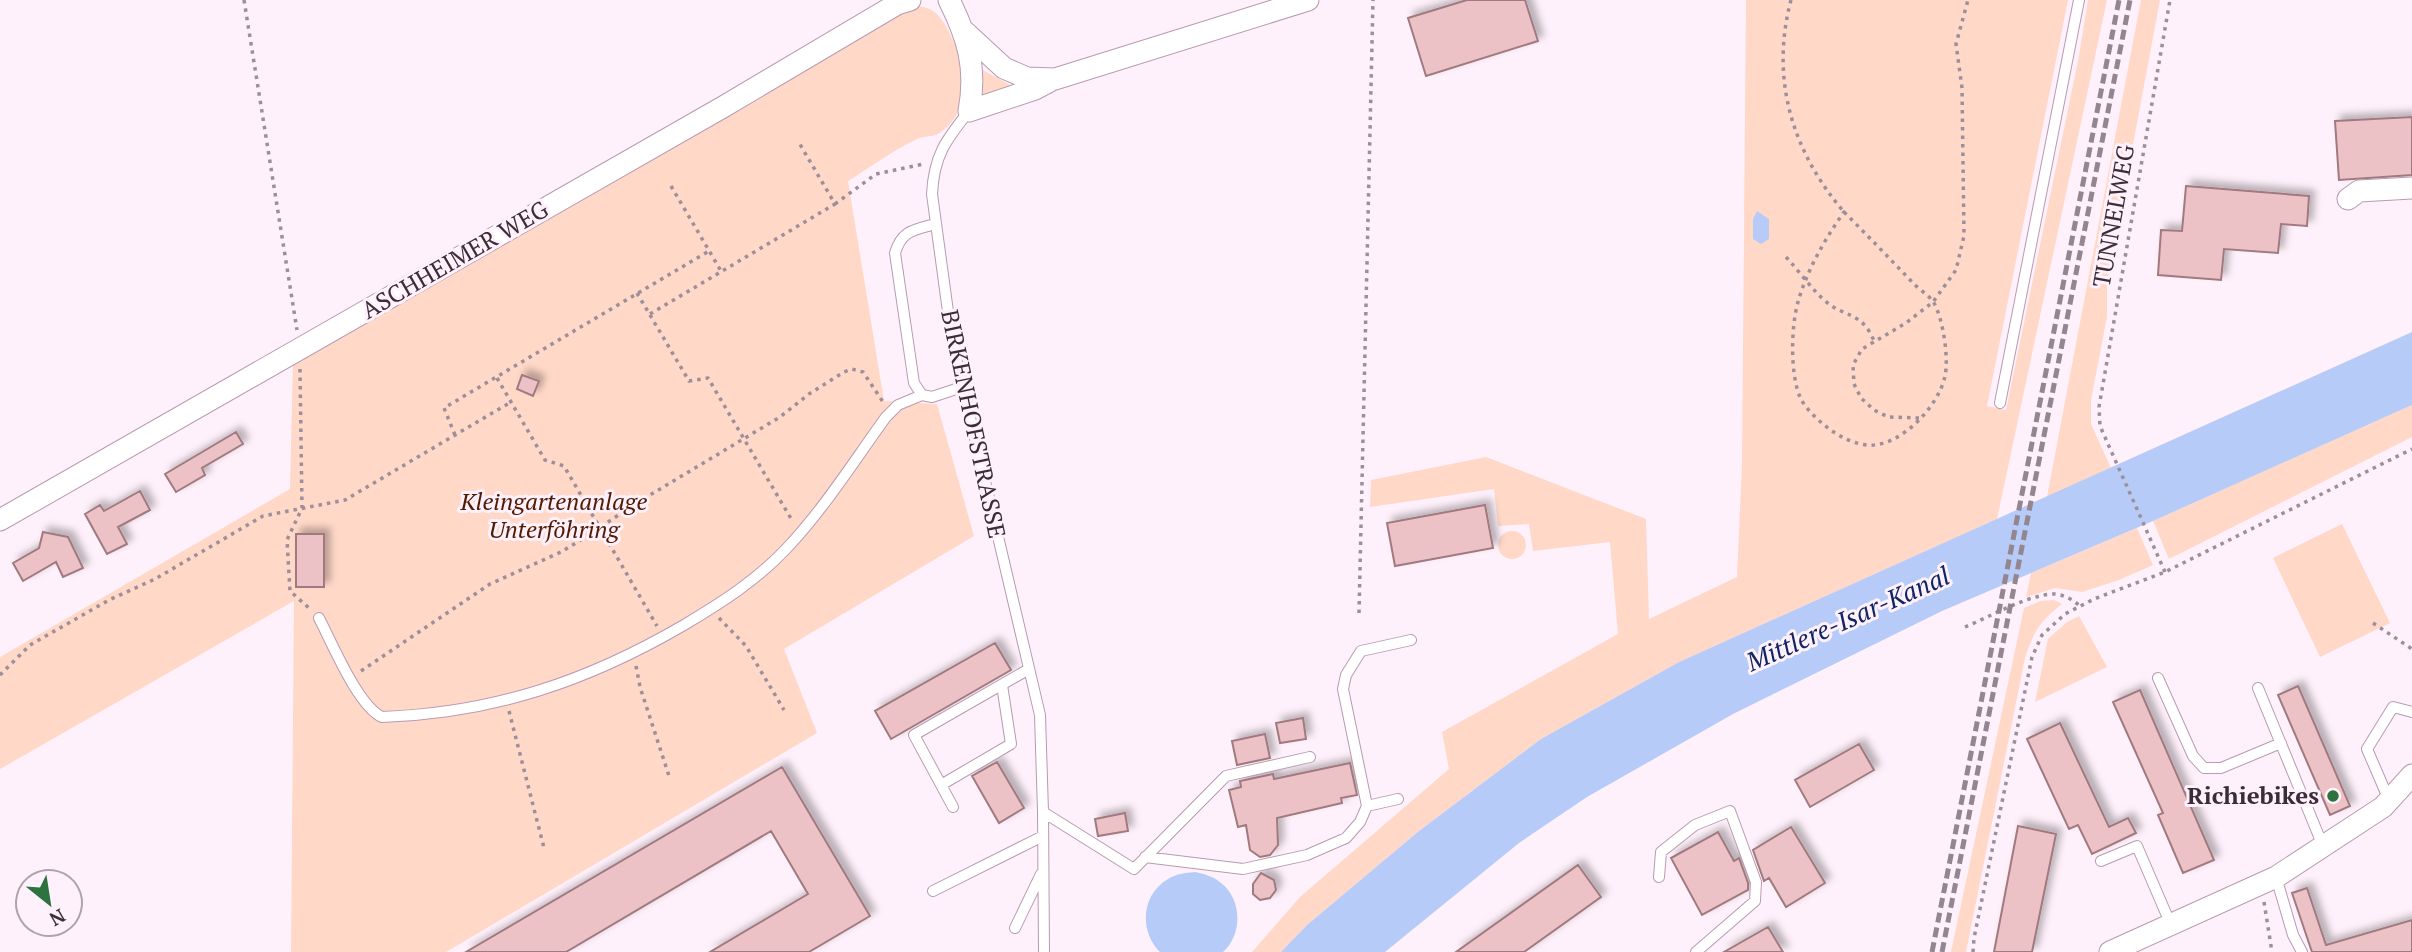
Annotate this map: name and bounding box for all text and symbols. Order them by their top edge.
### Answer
street label: TUNNELWEG [2085,141,2141,290]
street label: ASCHHEIMER WEG [355,192,554,326]
street label: BIRKENHOFSTRASSE [934,307,1014,541]
park label: Kleingartenanlage Unterföhring [460,485,648,545]
water label: Mittlere-Isar-Kanal [1740,558,1955,679]
place label: Richiebikes [2187,779,2319,811]
marker: Richiebikes [2325,788,2341,804]
north arrow [14,868,84,938]
text: N [45,904,70,933]

